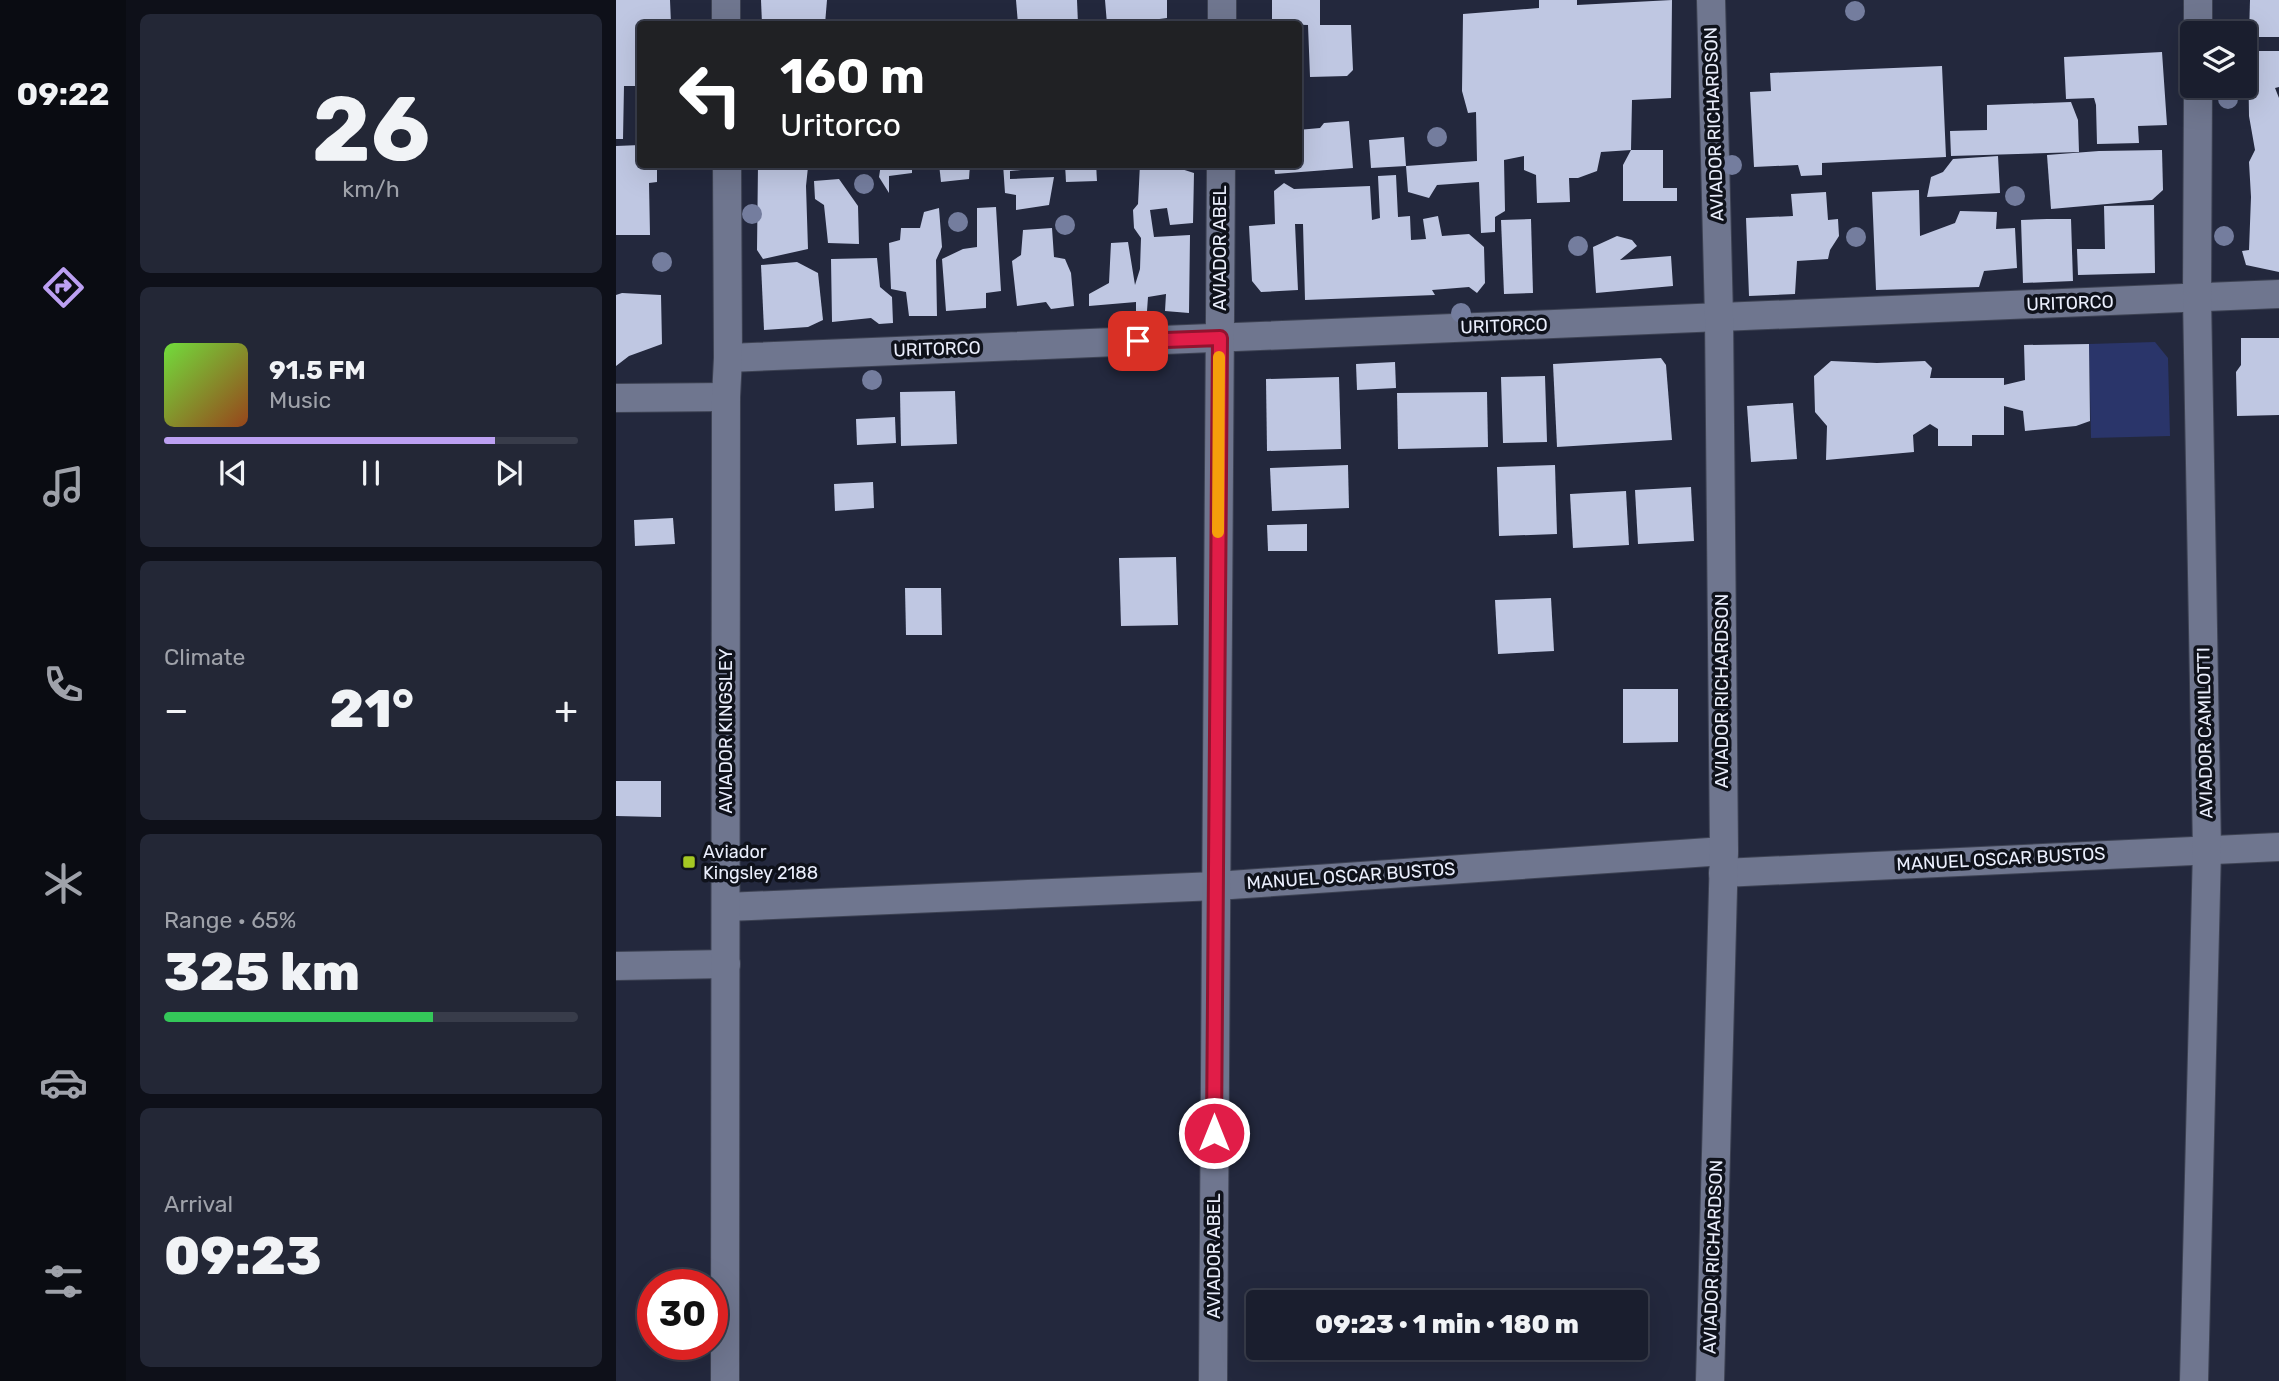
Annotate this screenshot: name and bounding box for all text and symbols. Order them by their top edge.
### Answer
map controls [2180,21,2257,98]
button: layers [2180,21,2257,98]
street label: AVIADOR RICHARDSON [1700,26,1728,222]
text: 160 m [780,47,925,105]
icon: left [665,49,756,140]
text: 09:22 [16,75,110,113]
text: 26 [312,75,430,183]
text: Uritorco [780,106,901,144]
text: km/h [342,175,400,203]
street label: AVIADOR ABEL [1209,185,1231,311]
icon: directions [39,263,88,312]
street label: URITORCO [2026,290,2114,316]
pin [1108,311,1168,371]
street label: URITORCO [1460,313,1548,339]
icon: arrive [1119,322,1157,360]
street label: URITORCO [893,336,981,362]
text: 91.5 FM [269,355,366,386]
text: Music [269,386,331,414]
icon: previous [214,454,252,492]
icon: pause [352,454,390,492]
icon: next [490,454,528,492]
icon: music [39,462,88,511]
street label: AVIADOR RICHARDSON [1711,594,1733,788]
text: Climate [164,643,245,671]
street label: AVIADOR CAMILOTTI [2193,647,2217,819]
street label: AVIADOR KINGSLEY [715,648,737,814]
icon: phone [39,660,88,709]
text: 21° [329,678,414,740]
text: − [164,687,189,733]
text: + [554,687,578,733]
place label: Aviador Kingsley 2188 [703,841,818,884]
street label: MANUEL OSCAR BUSTOS [1896,843,2106,875]
marker: Aviador Kingsley 2188 [681,854,697,870]
street label: MANUEL OSCAR BUSTOS [1246,858,1456,894]
icon: climate [39,859,88,908]
text: Range · 65% [164,906,296,934]
text: 325 km [164,941,360,1003]
icon: car [39,1058,88,1107]
position arrow [1177,1096,1251,1170]
street label: AVIADOR RICHARDSON [1699,1159,1727,1355]
text: Arrival [164,1190,233,1218]
street label: AVIADOR ABEL [1203,1193,1225,1319]
text: 09:23 [164,1225,322,1287]
icon: filters [39,1257,88,1306]
speed limit sign: 30 [637,1269,728,1360]
text: 09:23 · 1 min · 180 m [1315,1309,1579,1340]

